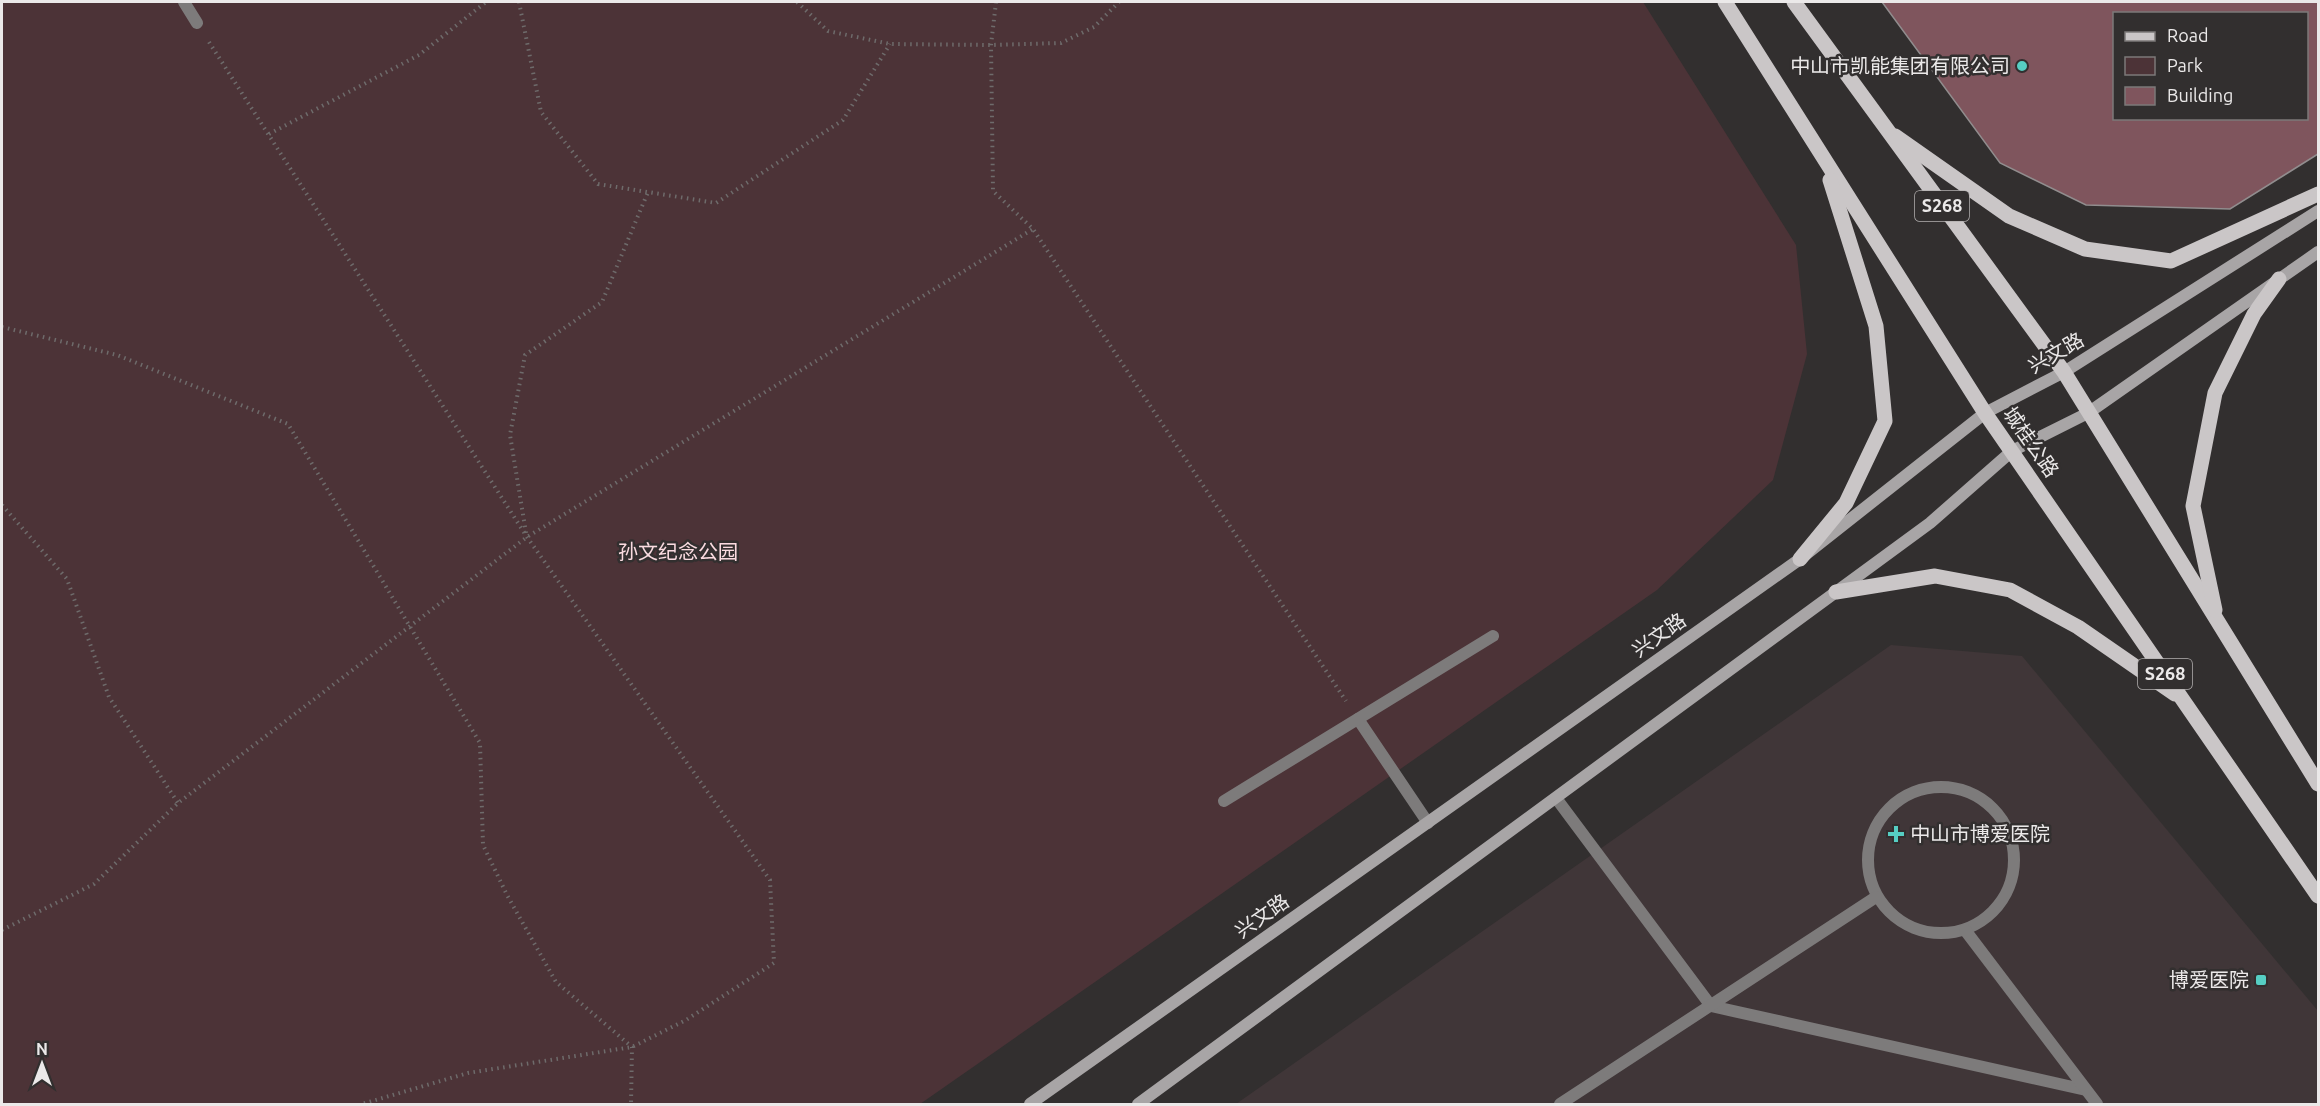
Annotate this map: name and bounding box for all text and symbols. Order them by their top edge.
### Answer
legend [2113,12,2308,120]
text: Road [2167,25,2209,45]
place label: 中山市凯能集团有限公司 [1790,54,2010,77]
text: Park [2167,55,2203,75]
marker: 中山市凯能集团有限公司 [2015,59,2029,73]
text: Building [2167,85,2233,105]
road number: S268 [1915,191,1969,221]
street label: 兴文路 [2024,328,2087,378]
street label: 城桂公路 [1999,402,2064,481]
park label: 孙文纪念公园 [618,540,738,563]
street label: 兴文路 [1628,608,1690,661]
road number: S268 [2138,659,2192,689]
place label: 中山市博爱医院 [1910,822,2050,845]
marker: 中山市博爱医院 [1887,825,1905,843]
street label: 兴文路 [1231,889,1293,942]
place label: 博爱医院 [2169,968,2249,991]
marker: 博爱医院 [2254,973,2268,987]
north arrow [12,1034,72,1094]
text: N [36,1040,48,1058]

